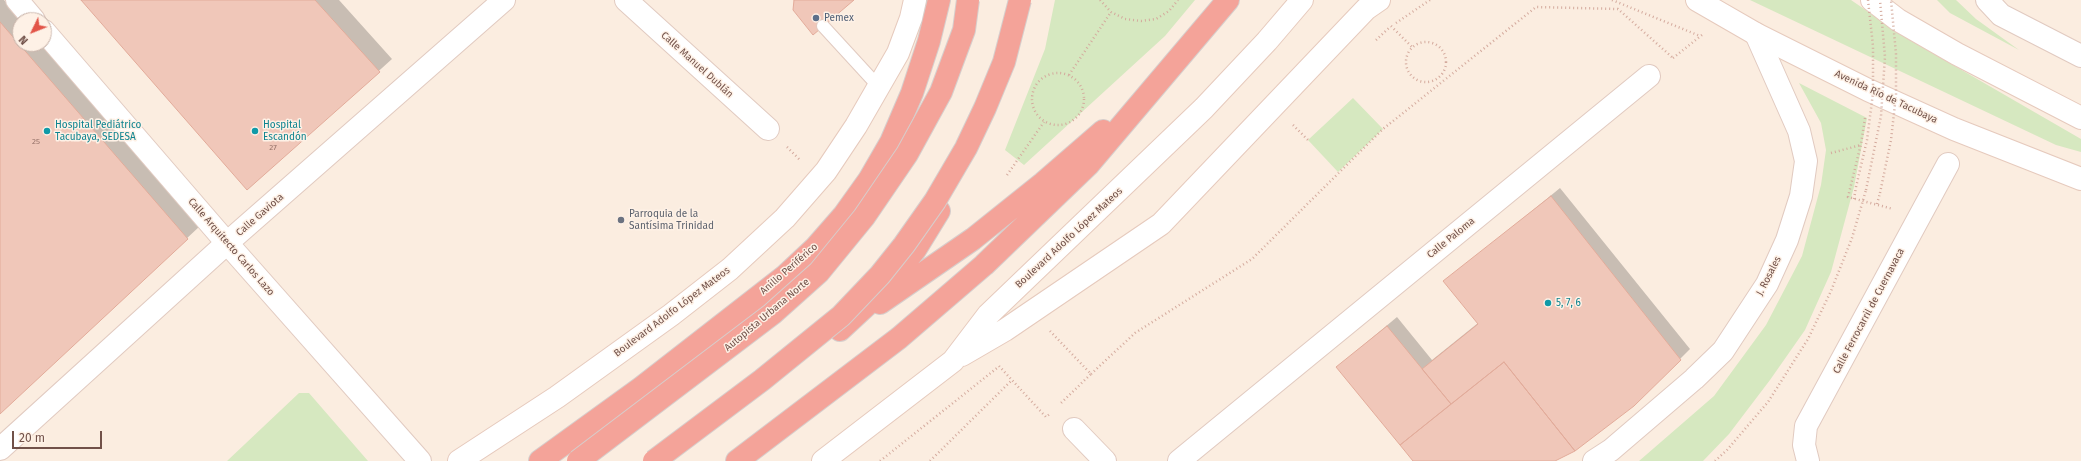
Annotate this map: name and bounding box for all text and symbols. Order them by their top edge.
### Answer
north arrow [12,12,52,52]
place label: Pemex [824,12,854,24]
marker: Pemex [811,13,821,23]
street label: Calle Manuel Dublán [658,29,736,101]
text: N [16,33,31,47]
street label: Avenida Río de Tacubaya [1833,68,1939,126]
place label: Hospital Pediátrico Tacubaya, SEDESA [55,119,141,142]
place label: Hospital Escandón [263,119,307,142]
marker: Hospital Pediátrico Tacubaya, SEDESA [42,126,52,136]
marker: Hospital Escandón [250,126,260,136]
house number: 25 [32,137,40,147]
house number: 27 [269,143,277,153]
street label: Boulevard Adolfo López Mateos [1013,185,1125,291]
street label: Calle Gaviota [234,191,286,239]
street label: Calle Arquitecto Carlos Lazo [185,196,277,298]
place label: Parroquia de la Santísima Trinidad [629,208,714,232]
marker: Parroquia de la Santísima Trinidad [616,215,626,225]
street label: Calle Paloma [1425,215,1477,261]
street label: Anillo Periférico [758,241,820,297]
street label: Calle Ferrocarril de Cuernavaca [1831,246,1907,376]
street label: J. Rosales [1754,254,1784,298]
street label: Boulevard Adolfo López Mateos [612,264,732,360]
street label: Autopista Urbana Norte [722,276,812,354]
place label: 5, 7, 6 [1556,297,1581,309]
marker: 5, 7, 6 [1543,298,1553,308]
scale bar [14,423,104,449]
text: 20 m [19,431,45,445]

